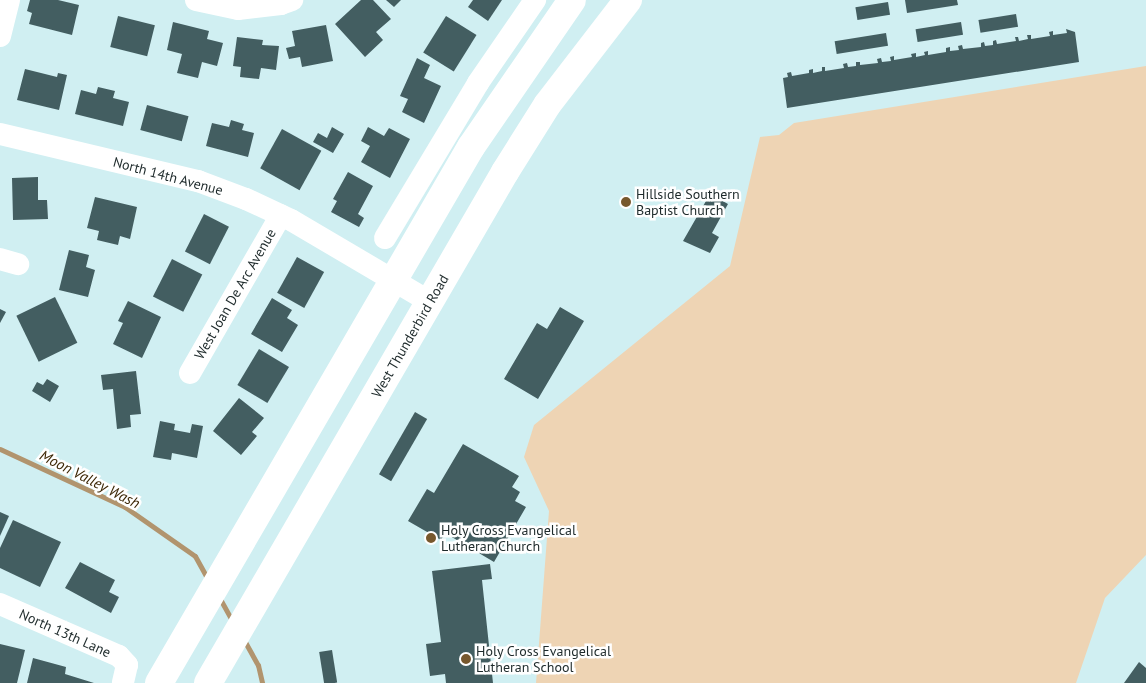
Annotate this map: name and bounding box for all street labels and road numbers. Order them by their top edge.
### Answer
street label: North 14th Avenue [111,153,225,199]
street label: West Joan De Arc Avenue [190,225,280,363]
street label: West Thunderbird Road [368,271,452,401]
street label: North 13th Lane [17,605,113,661]

